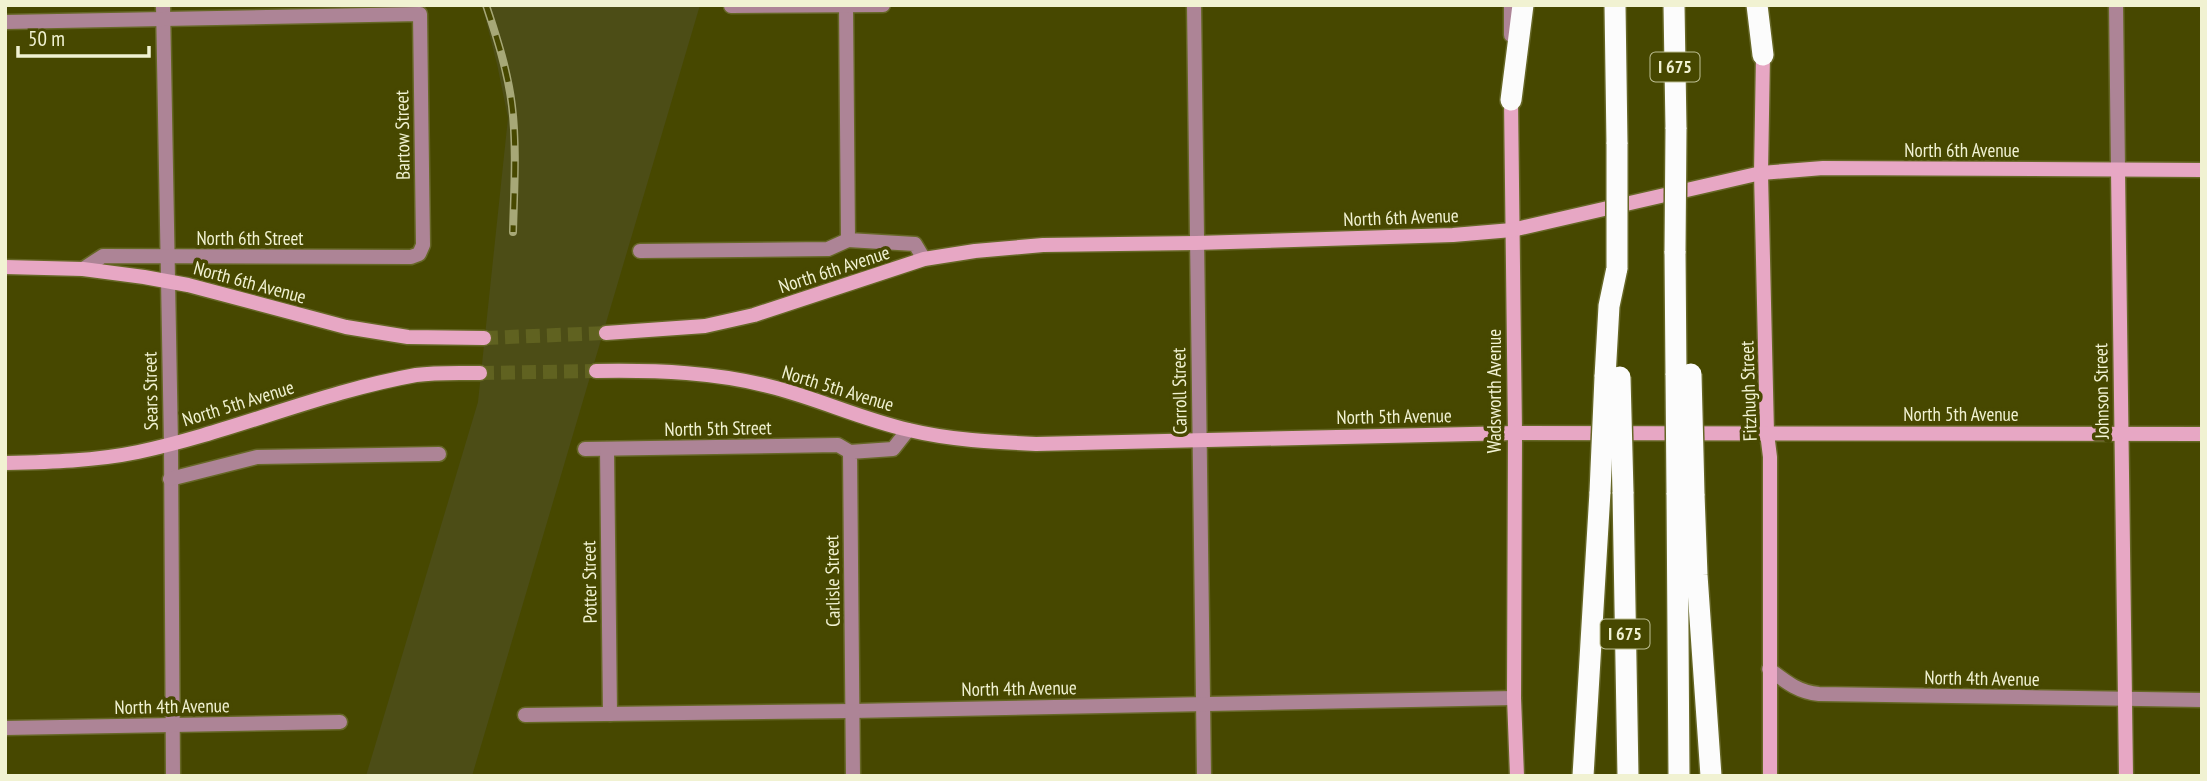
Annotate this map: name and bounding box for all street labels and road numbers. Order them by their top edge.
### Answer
road number: I 675 [1650,52,1700,82]
street label: Bartow Street [389,89,415,180]
street label: North 6th Avenue [1904,138,2020,162]
street label: North 6th Avenue [1343,203,1459,231]
street label: North 6th Street [196,226,304,250]
street label: North 6th Avenue [775,240,893,298]
street label: North 6th Avenue [191,255,309,309]
street label: Wadsworth Avenue [1482,329,1506,453]
street label: Fitzhugh Street [1734,340,1762,442]
street label: Johnson Street [2088,342,2114,440]
street label: Carroll Street [1166,347,1192,435]
street label: Sears Street [137,351,163,430]
street label: North 5th Avenue [779,360,897,416]
street label: North 5th Avenue [179,375,297,431]
street label: North 5th Avenue [1903,402,2019,426]
street label: North 5th Avenue [1336,403,1452,429]
street label: North 5th Street [664,415,773,441]
street label: Carlisle Street [819,534,845,627]
street label: Potter Street [576,540,602,624]
road number: I 675 [1600,620,1650,648]
street label: North 4th Avenue [1924,665,2040,691]
street label: North 4th Avenue [961,675,1077,701]
street label: North 4th Avenue [114,693,230,719]

